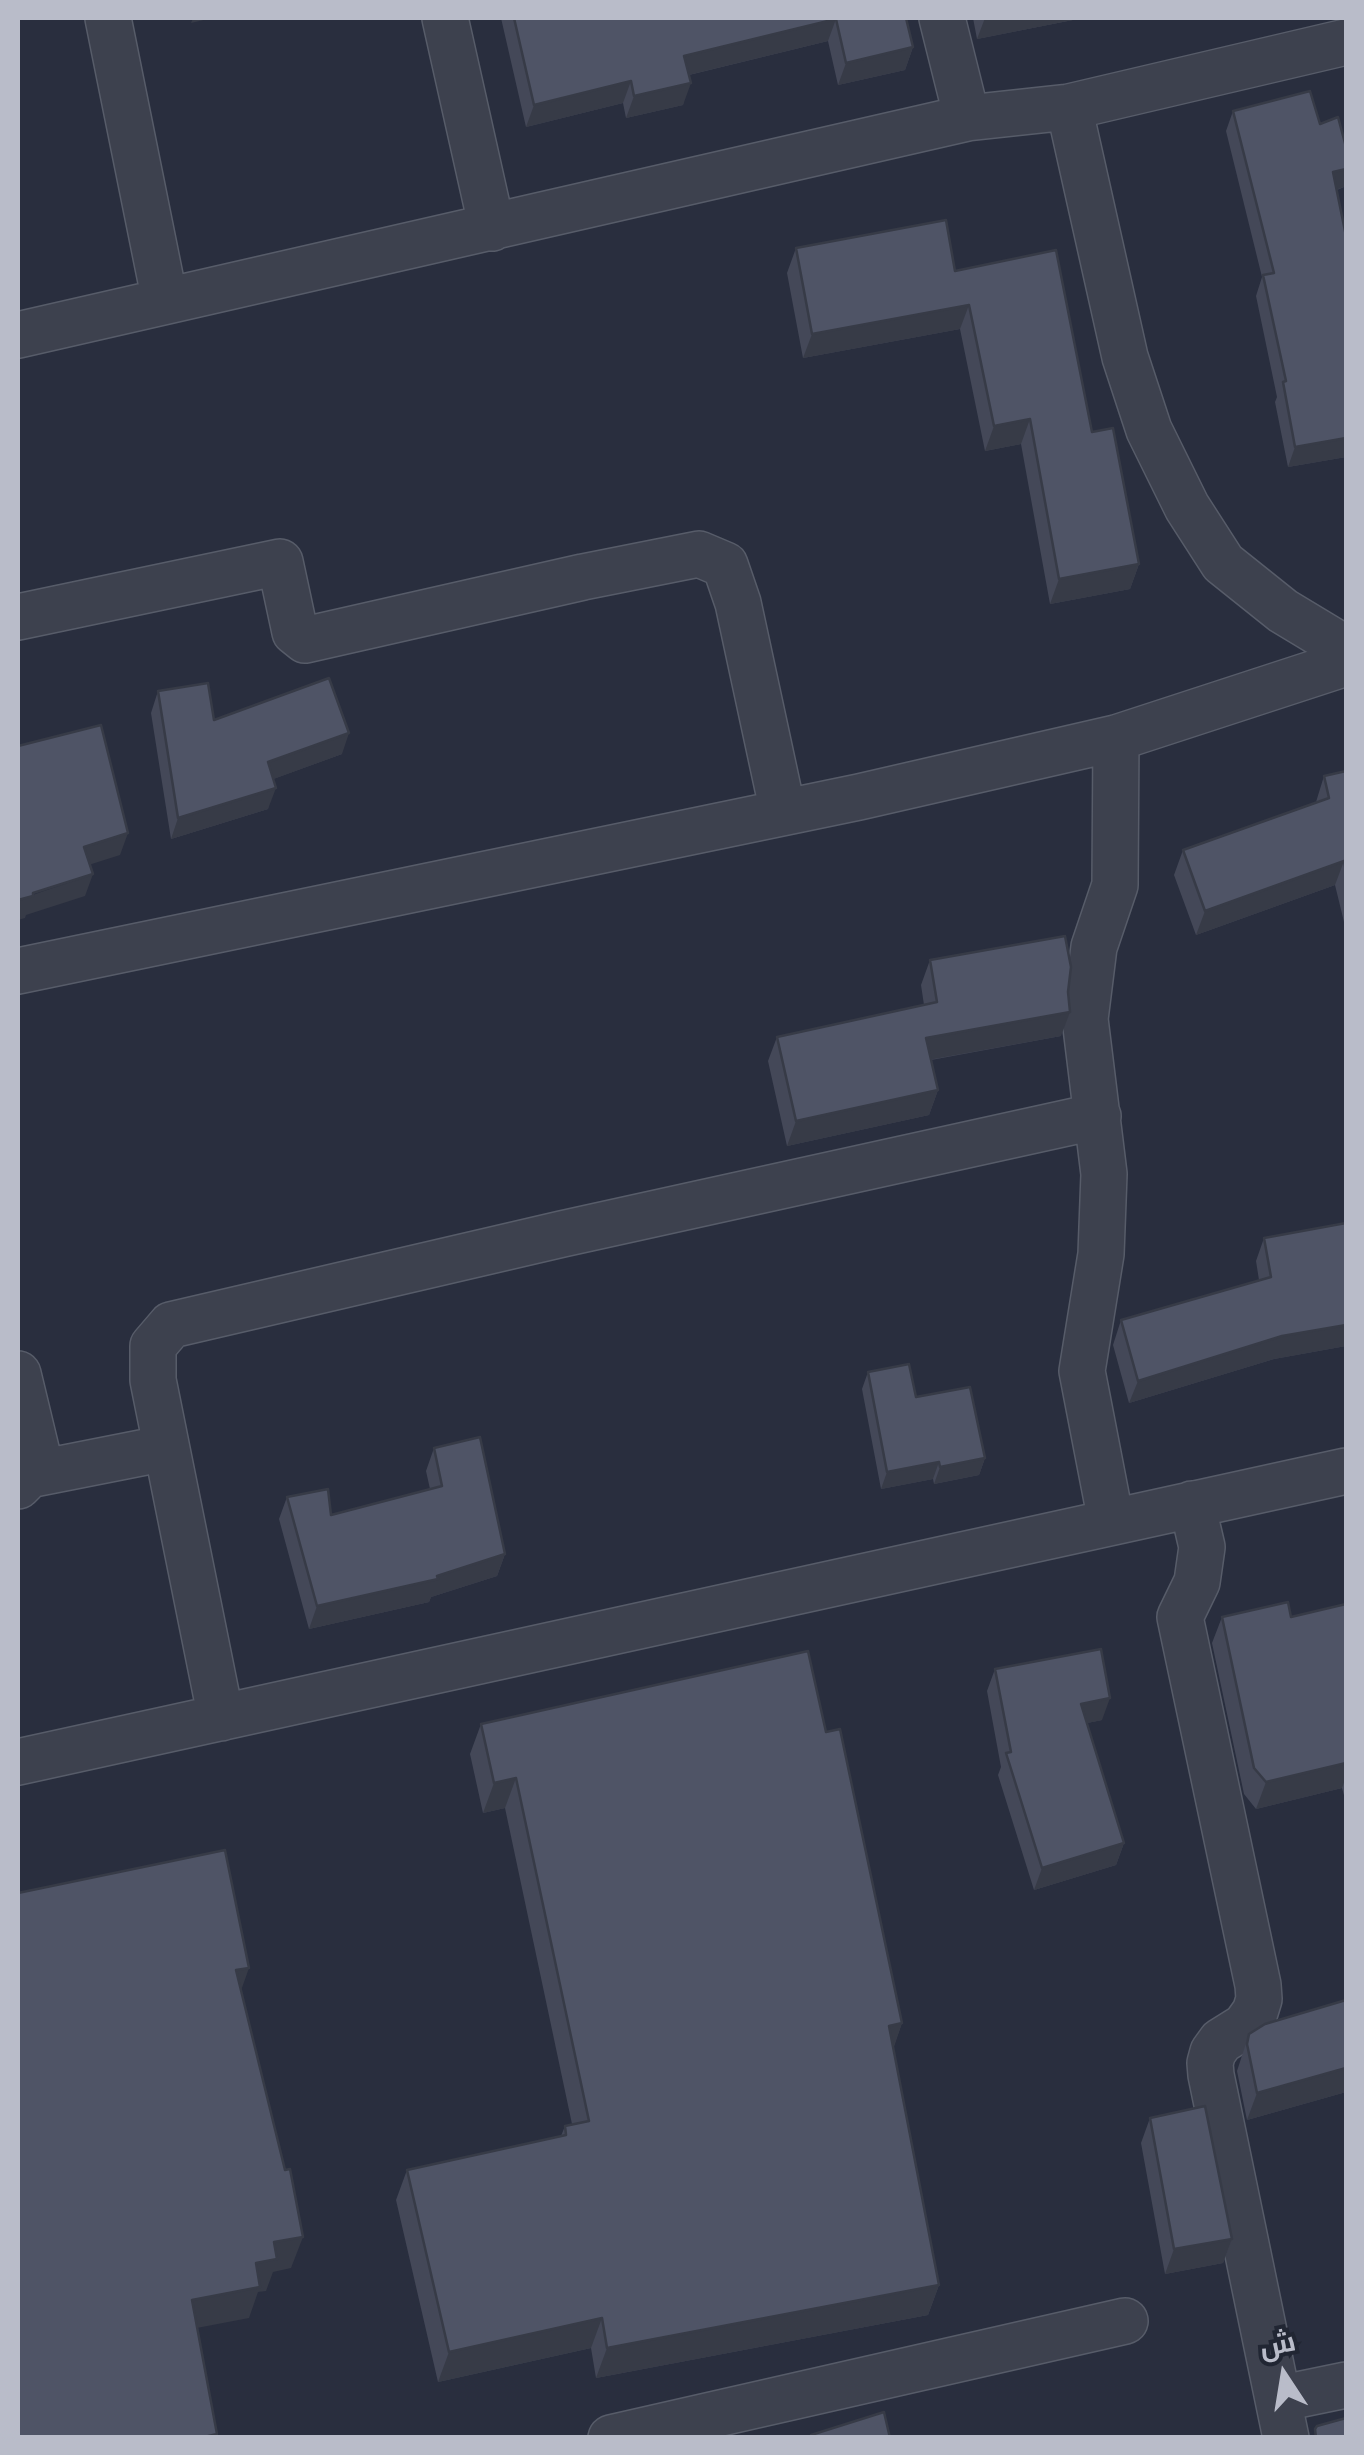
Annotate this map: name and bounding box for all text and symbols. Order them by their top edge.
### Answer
north arrow [1234,2325,1334,2425]
text: ش [1257,2325,1299,2365]

